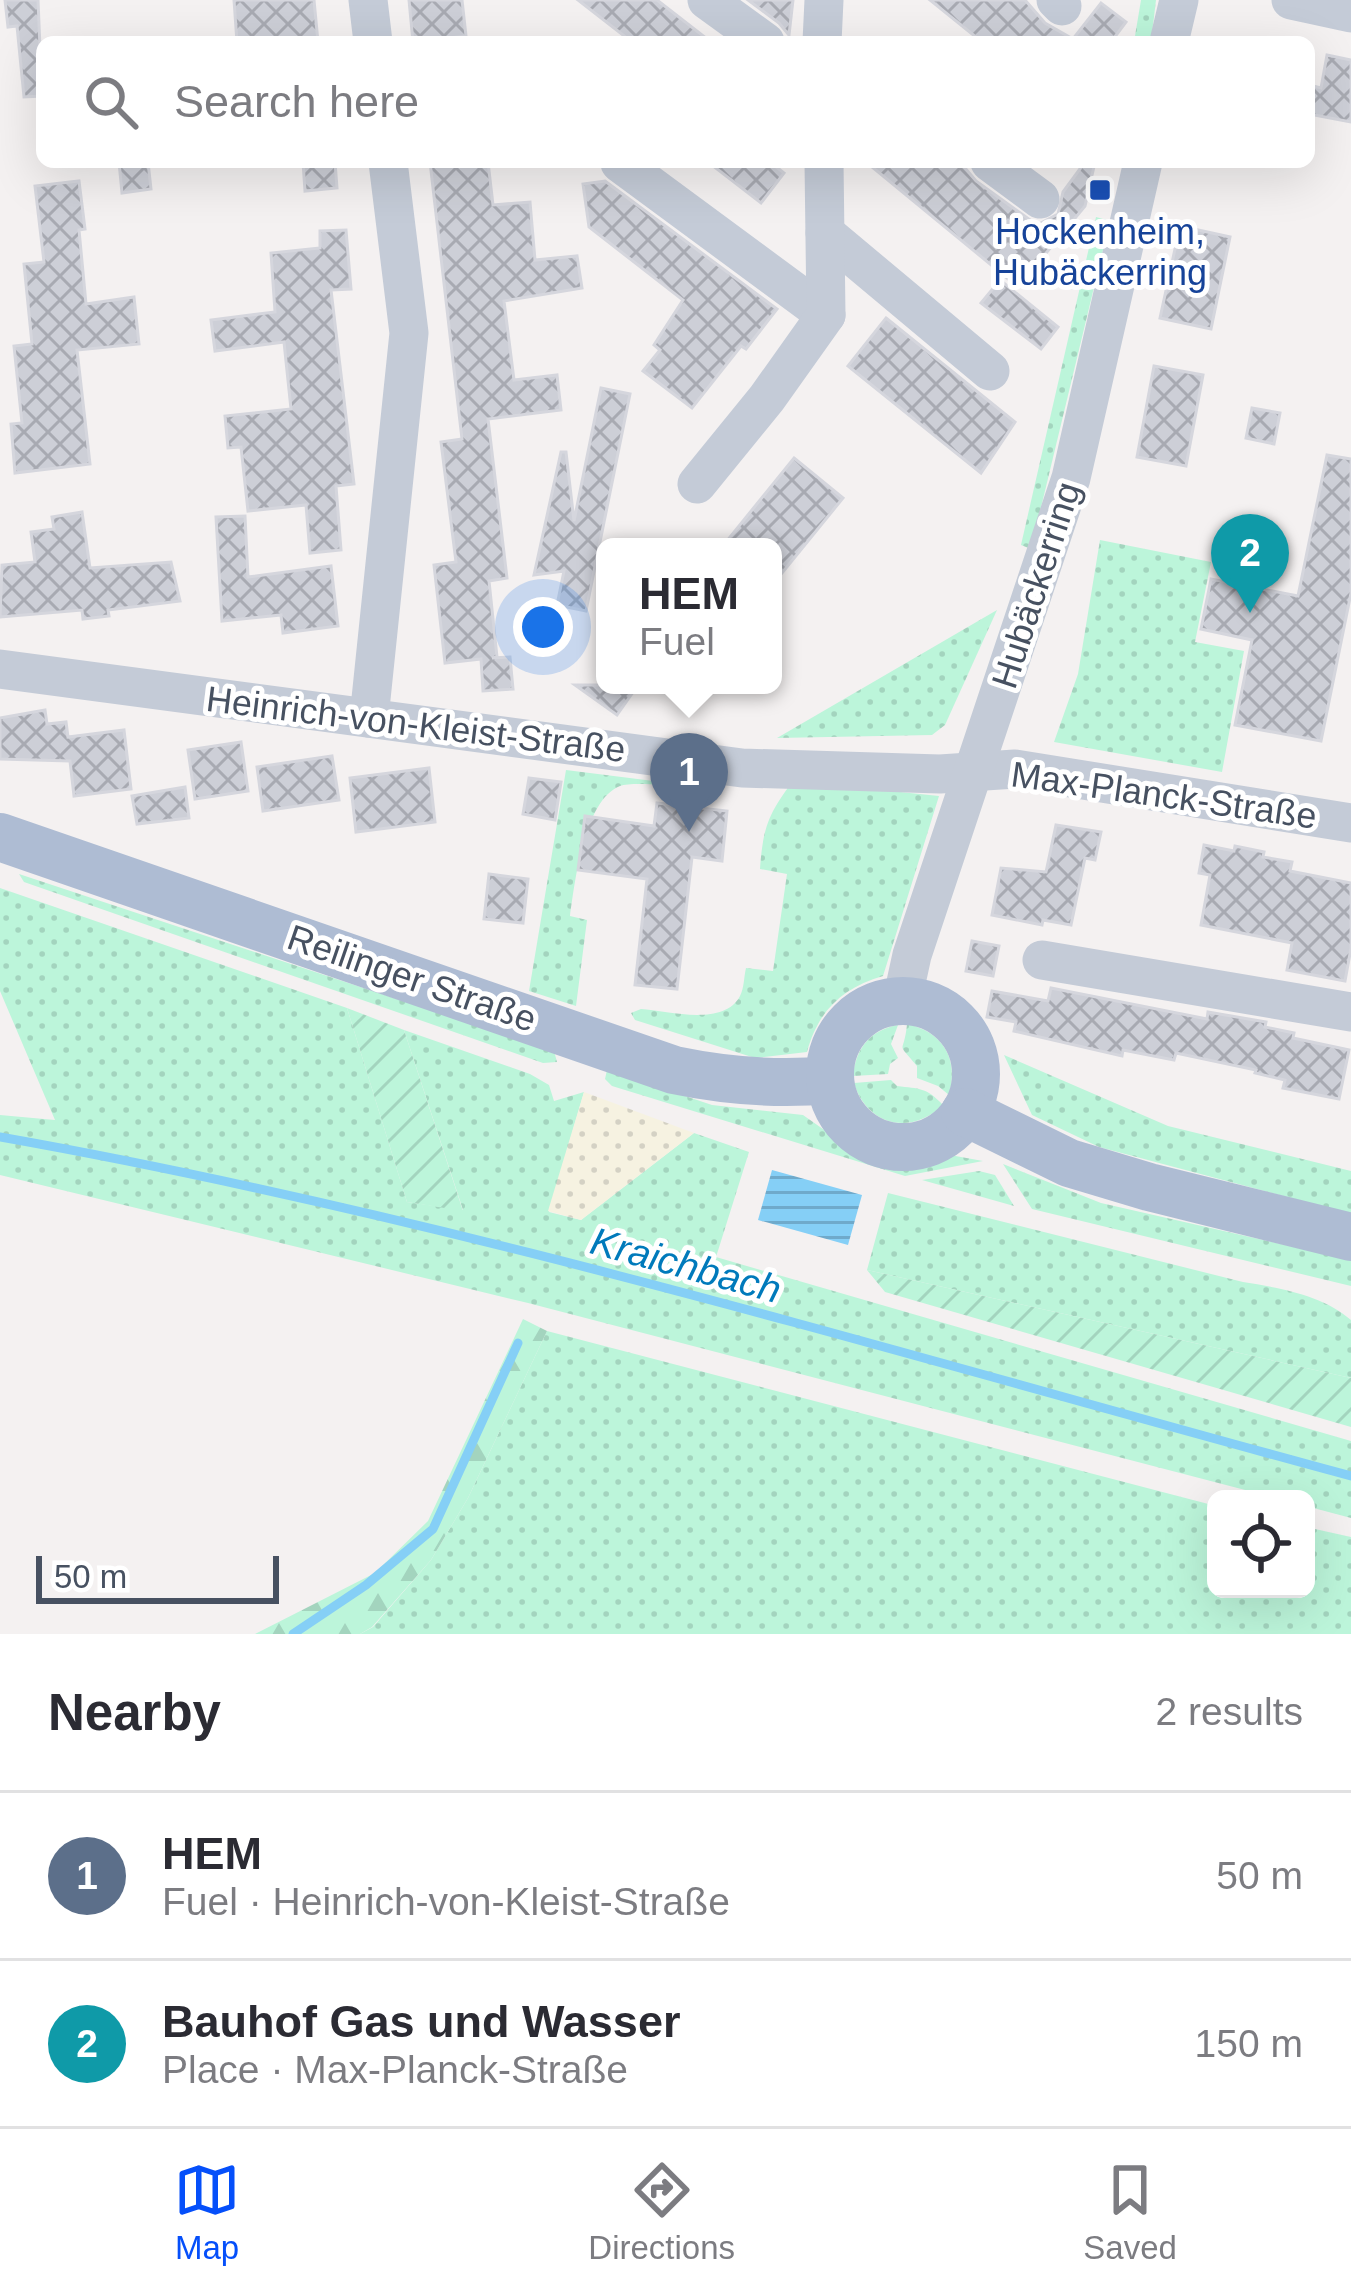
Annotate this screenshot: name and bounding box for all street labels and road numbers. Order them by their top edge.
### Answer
street label: Hubäckerring [983,477,1089,693]
street label: Heinrich-von-Kleist-Straße [204,678,628,770]
street label: Max-Planck-Straße [1009,753,1319,837]
street label: Reilinger Straße [282,916,542,1040]

